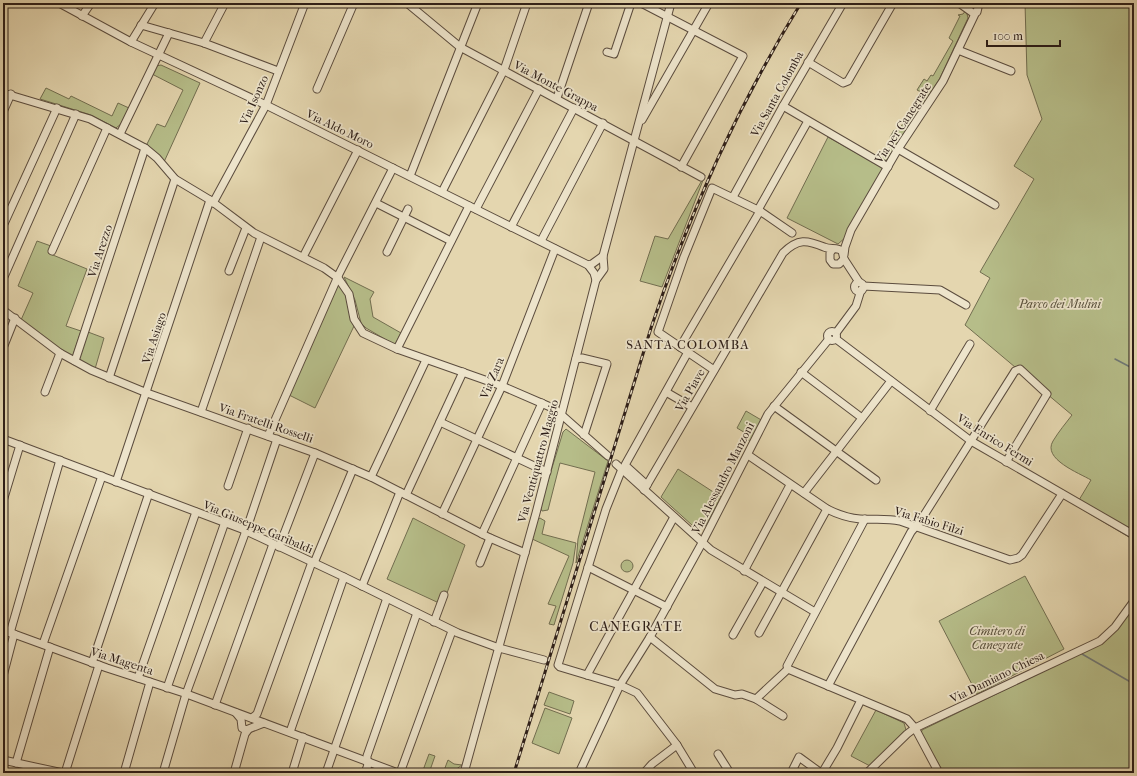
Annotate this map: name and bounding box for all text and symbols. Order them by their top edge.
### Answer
scale bar [987,22,1060,48]
text: 100 m [993,29,1023,43]
street label: Via Santa Colomba [747,48,807,140]
street label: Via Monte Grappa [510,57,601,114]
street label: Via Isonzo [236,73,271,128]
street label: Via per Canegrate [871,80,934,167]
street label: Via Aldo Moro [303,106,376,151]
street label: Via Arezzo [85,223,115,280]
park label: Parco dei Mulini [1018,297,1103,311]
street label: Via Asiago [139,311,169,366]
district label: SANTA COLOMBA [626,337,750,352]
street label: Via Zara [477,355,507,402]
street label: Via Piave [672,366,708,415]
street label: Via Ventiquattro Maggio [515,398,561,525]
street label: Via Fratelli Rosselli [216,400,316,446]
street label: Via Enrico Fermi [953,410,1036,469]
street label: Via Alessandro Manzoni [688,420,757,537]
street label: Via Giuseppe Garibaldi [200,497,315,557]
street label: Via Fabio Filzi [892,504,966,538]
district label: CANEGRATE [589,618,683,635]
park label: Cimitero di Canegrate [969,624,1026,652]
street label: Via Magenta [88,644,156,678]
street label: Via Damiano Chiesa [947,648,1047,706]

